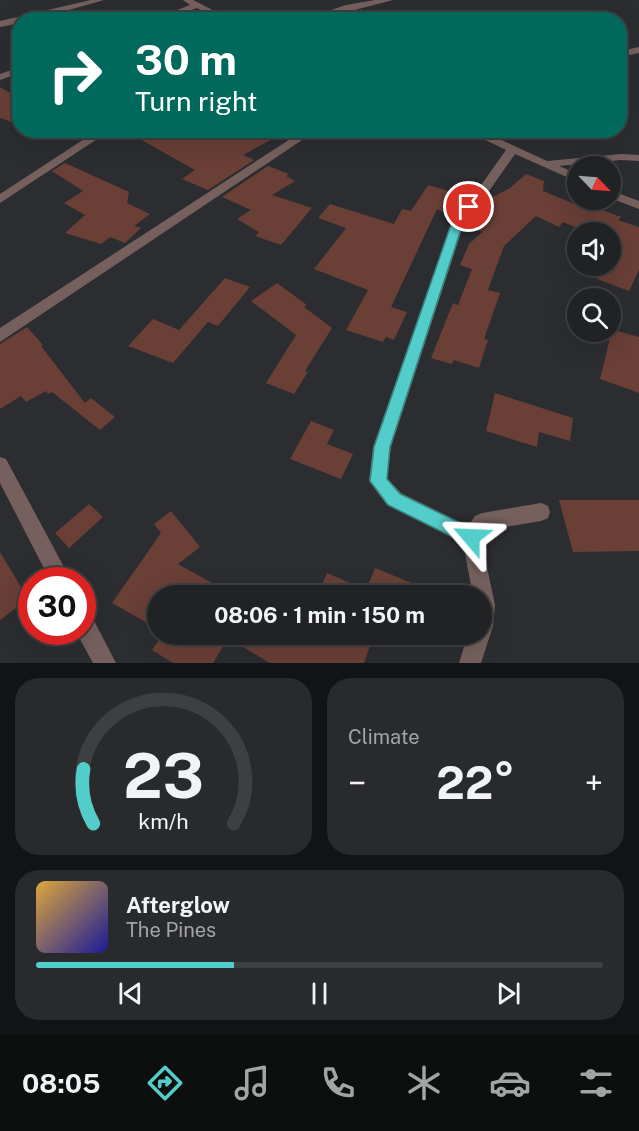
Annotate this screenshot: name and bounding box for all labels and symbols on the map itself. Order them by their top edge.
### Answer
north arrow [567,156,621,210]
pin [443,181,494,232]
position arrow [439,505,503,569]
speed limit sign: 30 [18,567,96,645]

